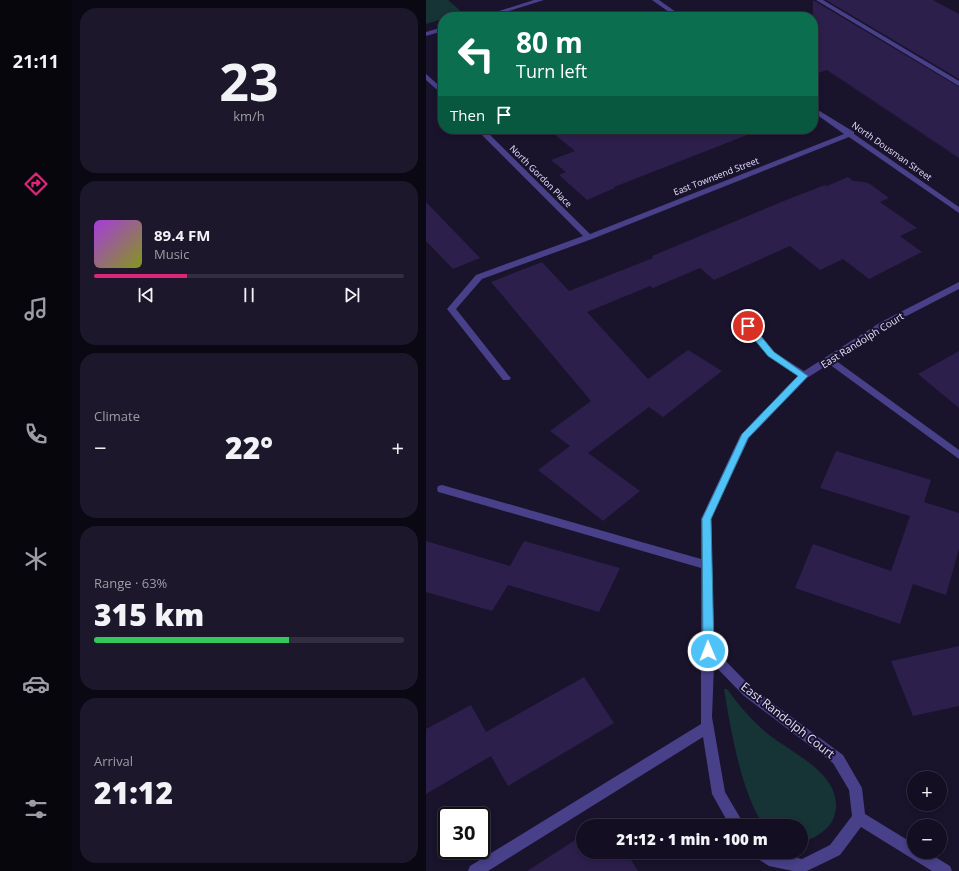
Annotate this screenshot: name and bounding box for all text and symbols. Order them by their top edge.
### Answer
text: 80 m [516,23,583,61]
icon: left [450,28,502,80]
text: 23 [219,45,279,116]
text: 21:11 [13,49,59,73]
text: Turn left [516,59,587,83]
icon: arrive [493,104,515,126]
text: Then [450,105,485,125]
text: km/h [233,107,265,125]
street label: North Dousman Street [849,118,935,184]
street label: North Gordon Place [507,142,575,210]
street label: East Townsend Street [671,154,761,198]
icon: directions [22,170,50,198]
text: 89.4 FM [154,225,210,245]
text: Music [154,245,189,263]
icon: previous [135,284,157,306]
icon: pause [238,284,260,306]
icon: next [341,284,363,306]
icon: music [22,295,50,323]
pin [731,309,765,343]
street label: East Randolph Court [818,309,907,371]
icon: arrive [737,315,759,337]
text: Climate [94,407,140,425]
icon: phone [22,420,50,448]
text: 22° [225,427,273,468]
text: − [94,432,107,462]
text: + [391,432,404,462]
icon: climate [22,545,50,573]
text: Range · 63% [94,574,167,592]
text: 315 km [94,594,204,635]
position arrow [687,630,729,672]
icon: car [22,670,50,698]
street label: East Randolph Court [738,678,838,762]
text: Arrival [94,752,133,770]
map controls [907,771,947,859]
button: + [907,771,947,811]
text: 21:12 [94,772,173,813]
icon: filters [22,795,50,823]
speed limit sign: 30 [438,807,490,859]
button: − [907,819,947,859]
text: 21:12 · 1 min · 100 m [616,829,768,849]

